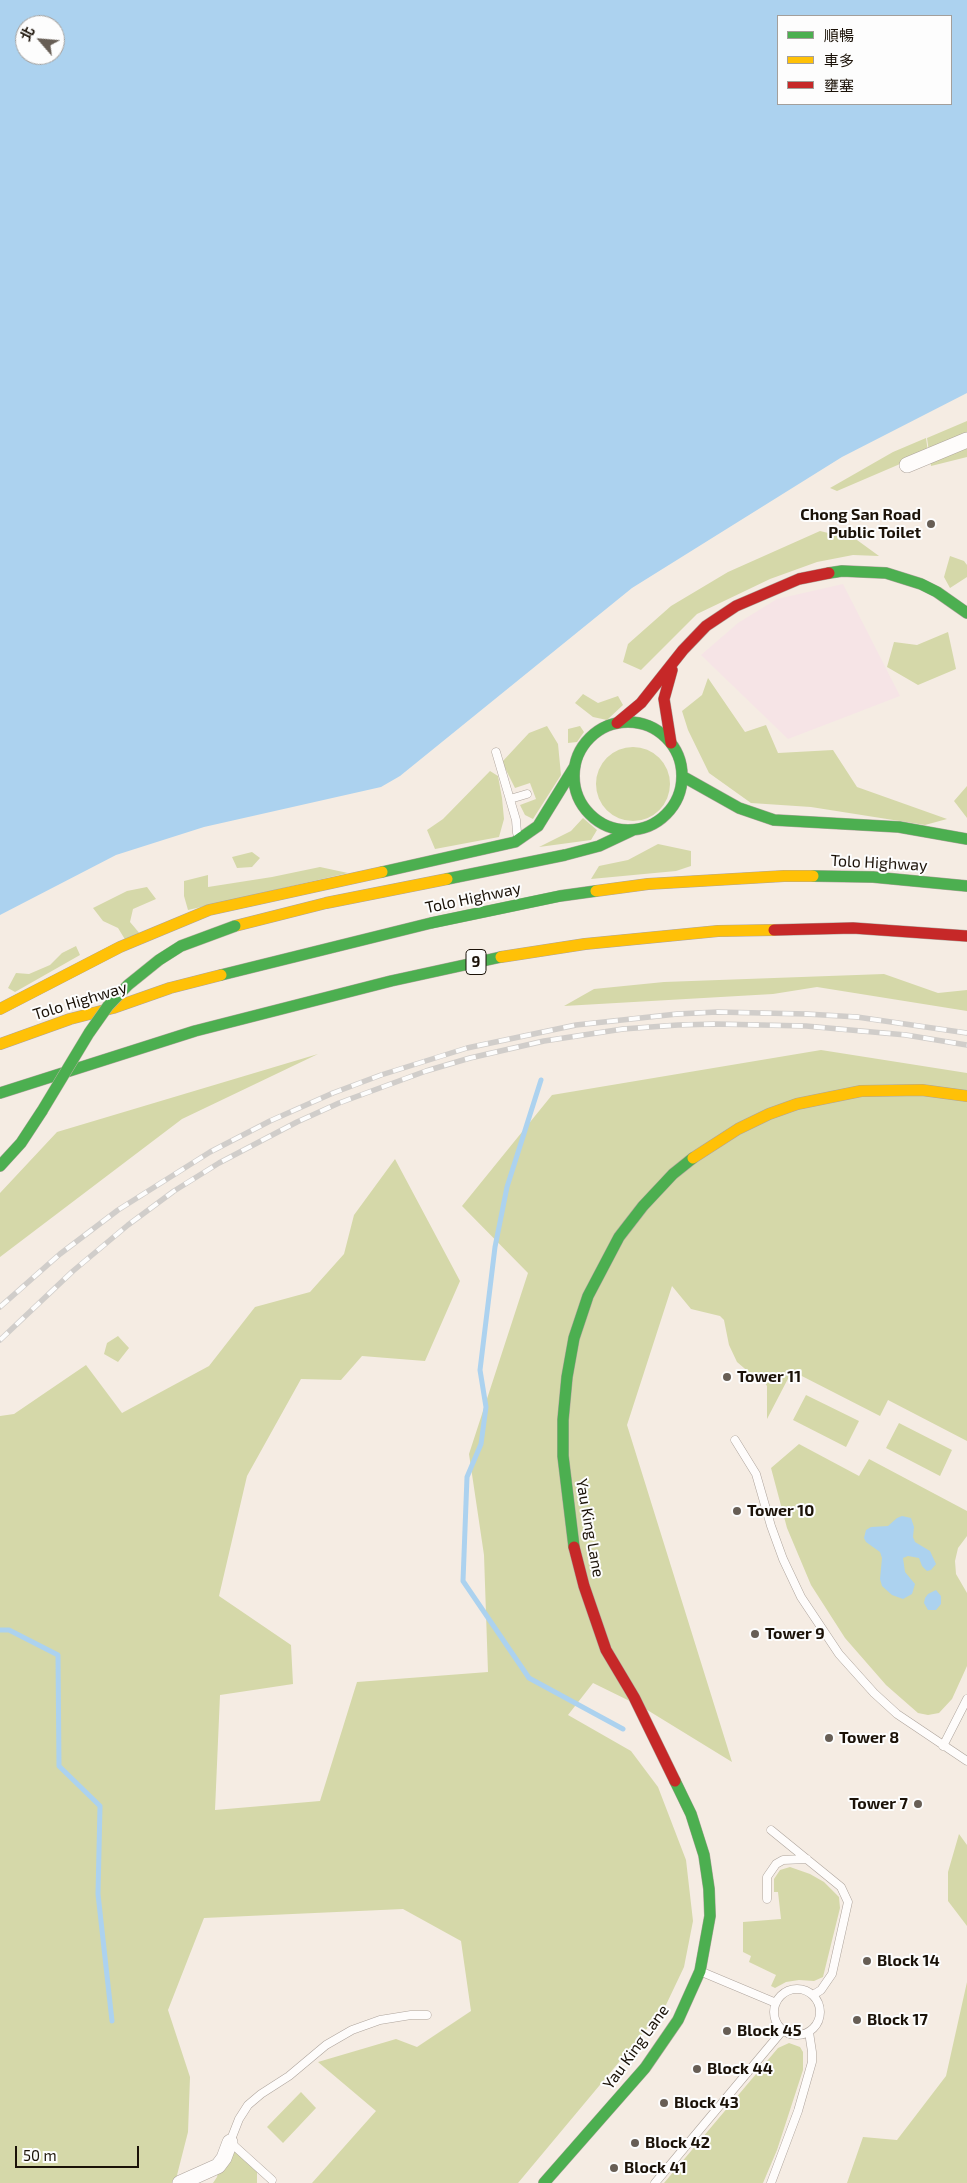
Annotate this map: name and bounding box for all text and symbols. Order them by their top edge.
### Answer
north arrow [15,15,65,65]
legend [777,15,952,105]
text: 北 [16,23,38,44]
text: 順暢 [824,26,854,44]
text: 車多 [824,51,854,69]
text: 壅塞 [824,76,854,94]
place label: Chong San Road Public Toilet [800,505,921,543]
marker: Chong San Road Public Toilet [925,518,937,530]
street label: Tolo Highway [830,851,928,875]
street label: Tolo Highway [423,878,523,918]
road number: 9 [466,950,486,974]
street label: Tolo Highway [31,978,129,1024]
place label: Tower 11 [737,1367,801,1387]
marker: Tower 11 [721,1371,733,1383]
street label: Yau King Lane [572,1477,608,1579]
place label: Tower 10 [747,1501,814,1521]
marker: Tower 10 [731,1505,743,1517]
place label: Tower 9 [765,1624,825,1644]
marker: Tower 9 [749,1628,761,1640]
place label: Tower 8 [839,1728,899,1748]
marker: Tower 8 [823,1732,835,1744]
place label: Tower 7 [849,1794,908,1814]
marker: Tower 7 [912,1798,924,1810]
place label: Block 14 [877,1951,940,1971]
marker: Block 14 [861,1955,873,1967]
street label: Yau King Lane [599,2001,673,2093]
place label: Block 17 [867,2010,928,2030]
marker: Block 17 [851,2014,863,2026]
place label: Block 45 [737,2021,801,2041]
marker: Block 45 [721,2025,733,2037]
place label: Block 44 [707,2059,773,2079]
marker: Block 44 [691,2063,703,2075]
place label: Block 43 [674,2093,739,2113]
marker: Block 43 [658,2097,670,2109]
place label: Block 42 [645,2133,710,2153]
scale bar [18,2136,141,2168]
marker: Block 42 [629,2137,641,2149]
text: 50 m [23,2146,57,2164]
place label: Block 41 [624,2158,687,2178]
marker: Block 41 [608,2162,620,2174]

